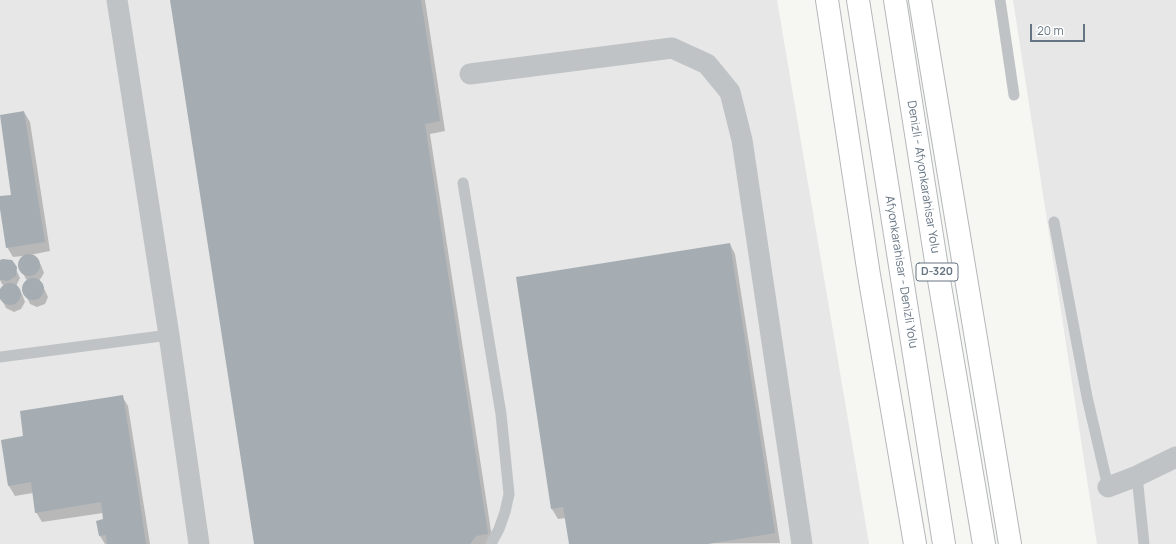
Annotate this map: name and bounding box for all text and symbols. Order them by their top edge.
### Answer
scale bar [1032,16,1087,42]
text: 20 m [1037,22,1064,39]
street label: Denizli - Afyonkarahisar Yolu [904,100,942,254]
street label: Afyonkarahisar - Denizli Yolu [882,195,920,349]
road number: D-320 [916,263,958,281]

